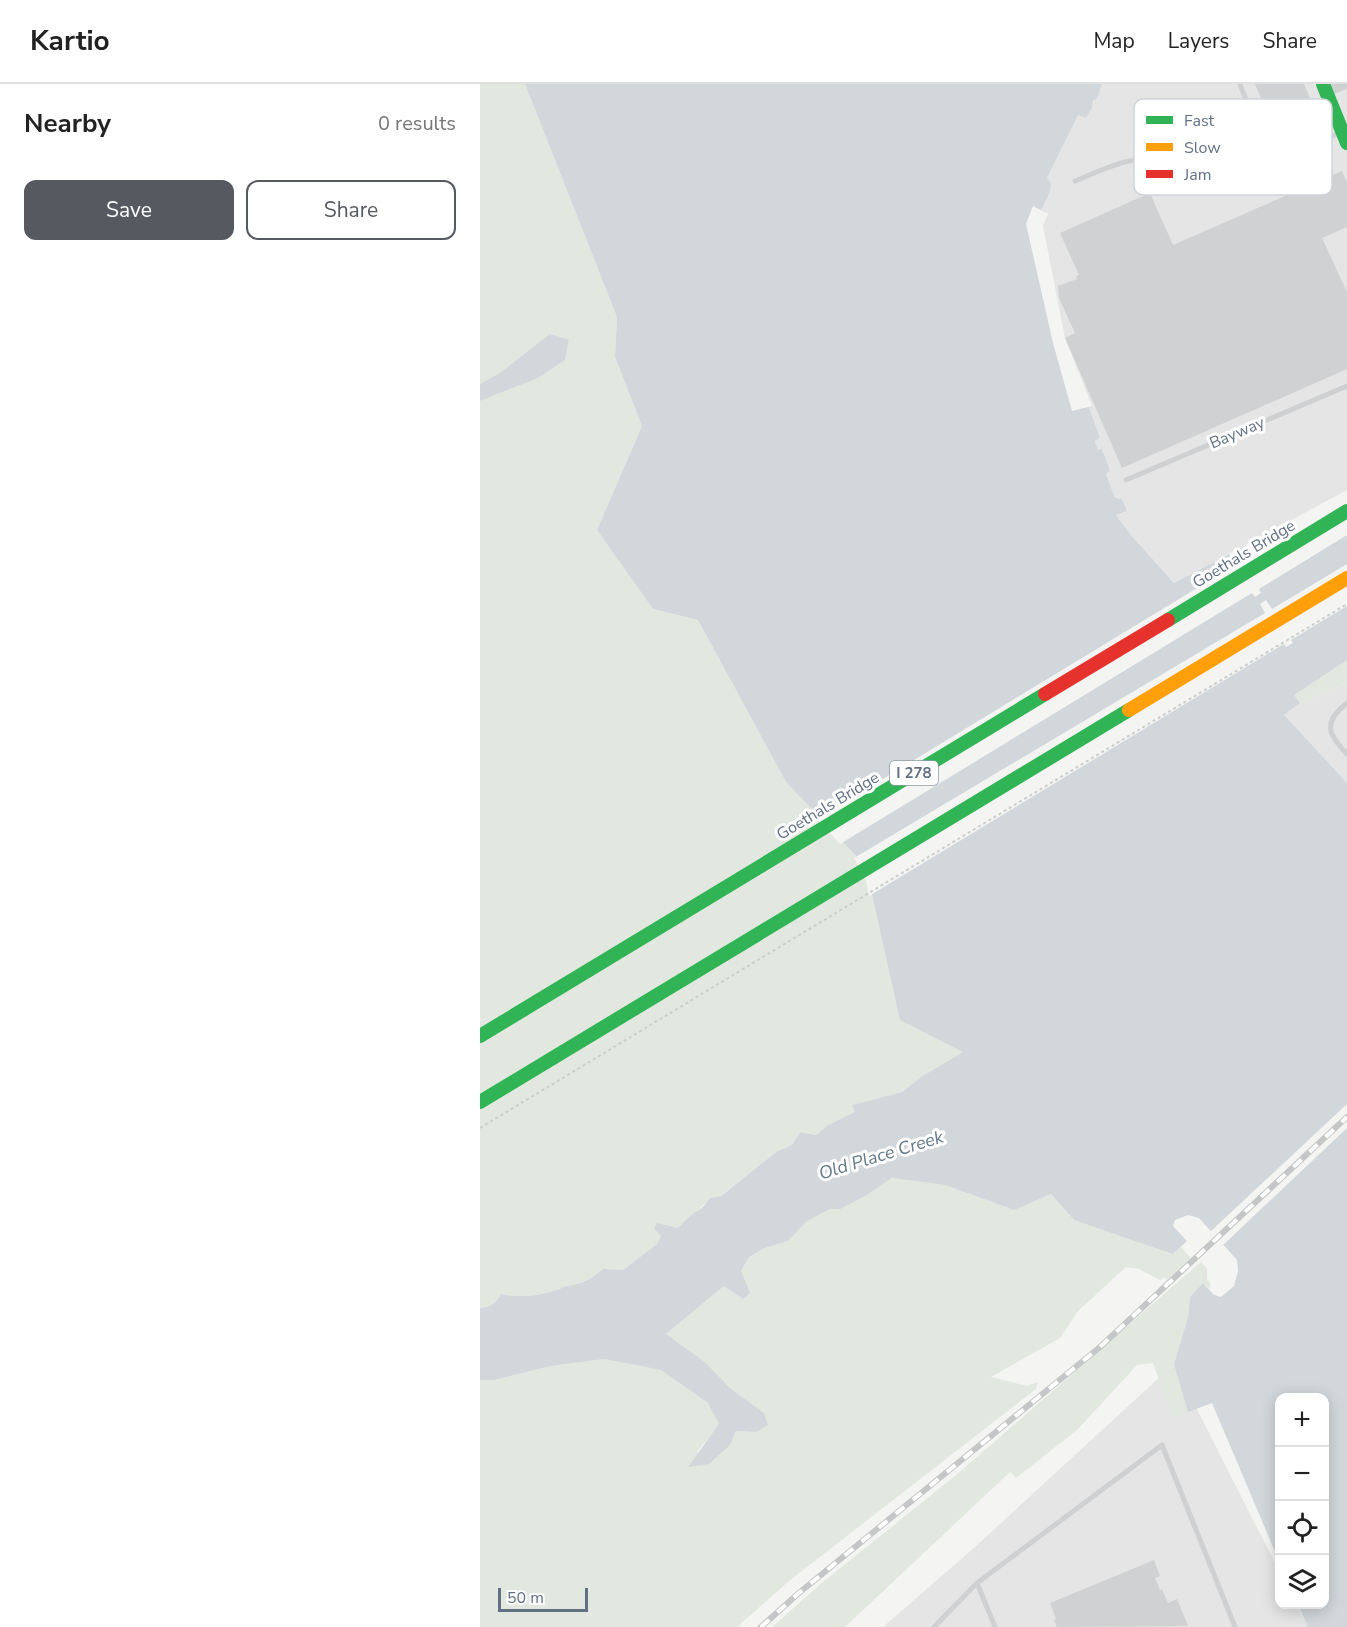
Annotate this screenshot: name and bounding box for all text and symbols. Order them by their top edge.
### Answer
text: Kartio [30,22,110,60]
text: Map [1093,27,1135,55]
text: Layers [1168,27,1229,55]
text: Share [1262,27,1317,55]
legend [1134,99,1332,195]
text: Nearby [24,106,111,141]
text: 0 results [378,110,456,137]
text: Fast [1184,110,1215,132]
text: Slow [1184,137,1221,159]
text: Jam [1183,164,1211,186]
button: Save [24,180,234,240]
button: Share [246,180,456,240]
street label: Bayway [1206,411,1269,454]
street label: Goethals Bridge [1189,515,1299,593]
road number: I 278 [890,761,938,785]
street label: Goethals Bridge [773,767,883,845]
water label: Old Place Creek [816,1124,947,1185]
map controls [1275,1393,1329,1609]
button: + [1275,1393,1329,1447]
button: − [1275,1447,1329,1501]
button: locate [1275,1501,1329,1555]
button: layers [1275,1555,1329,1609]
scale bar [498,1585,588,1612]
text: 50 m [507,1587,544,1609]

